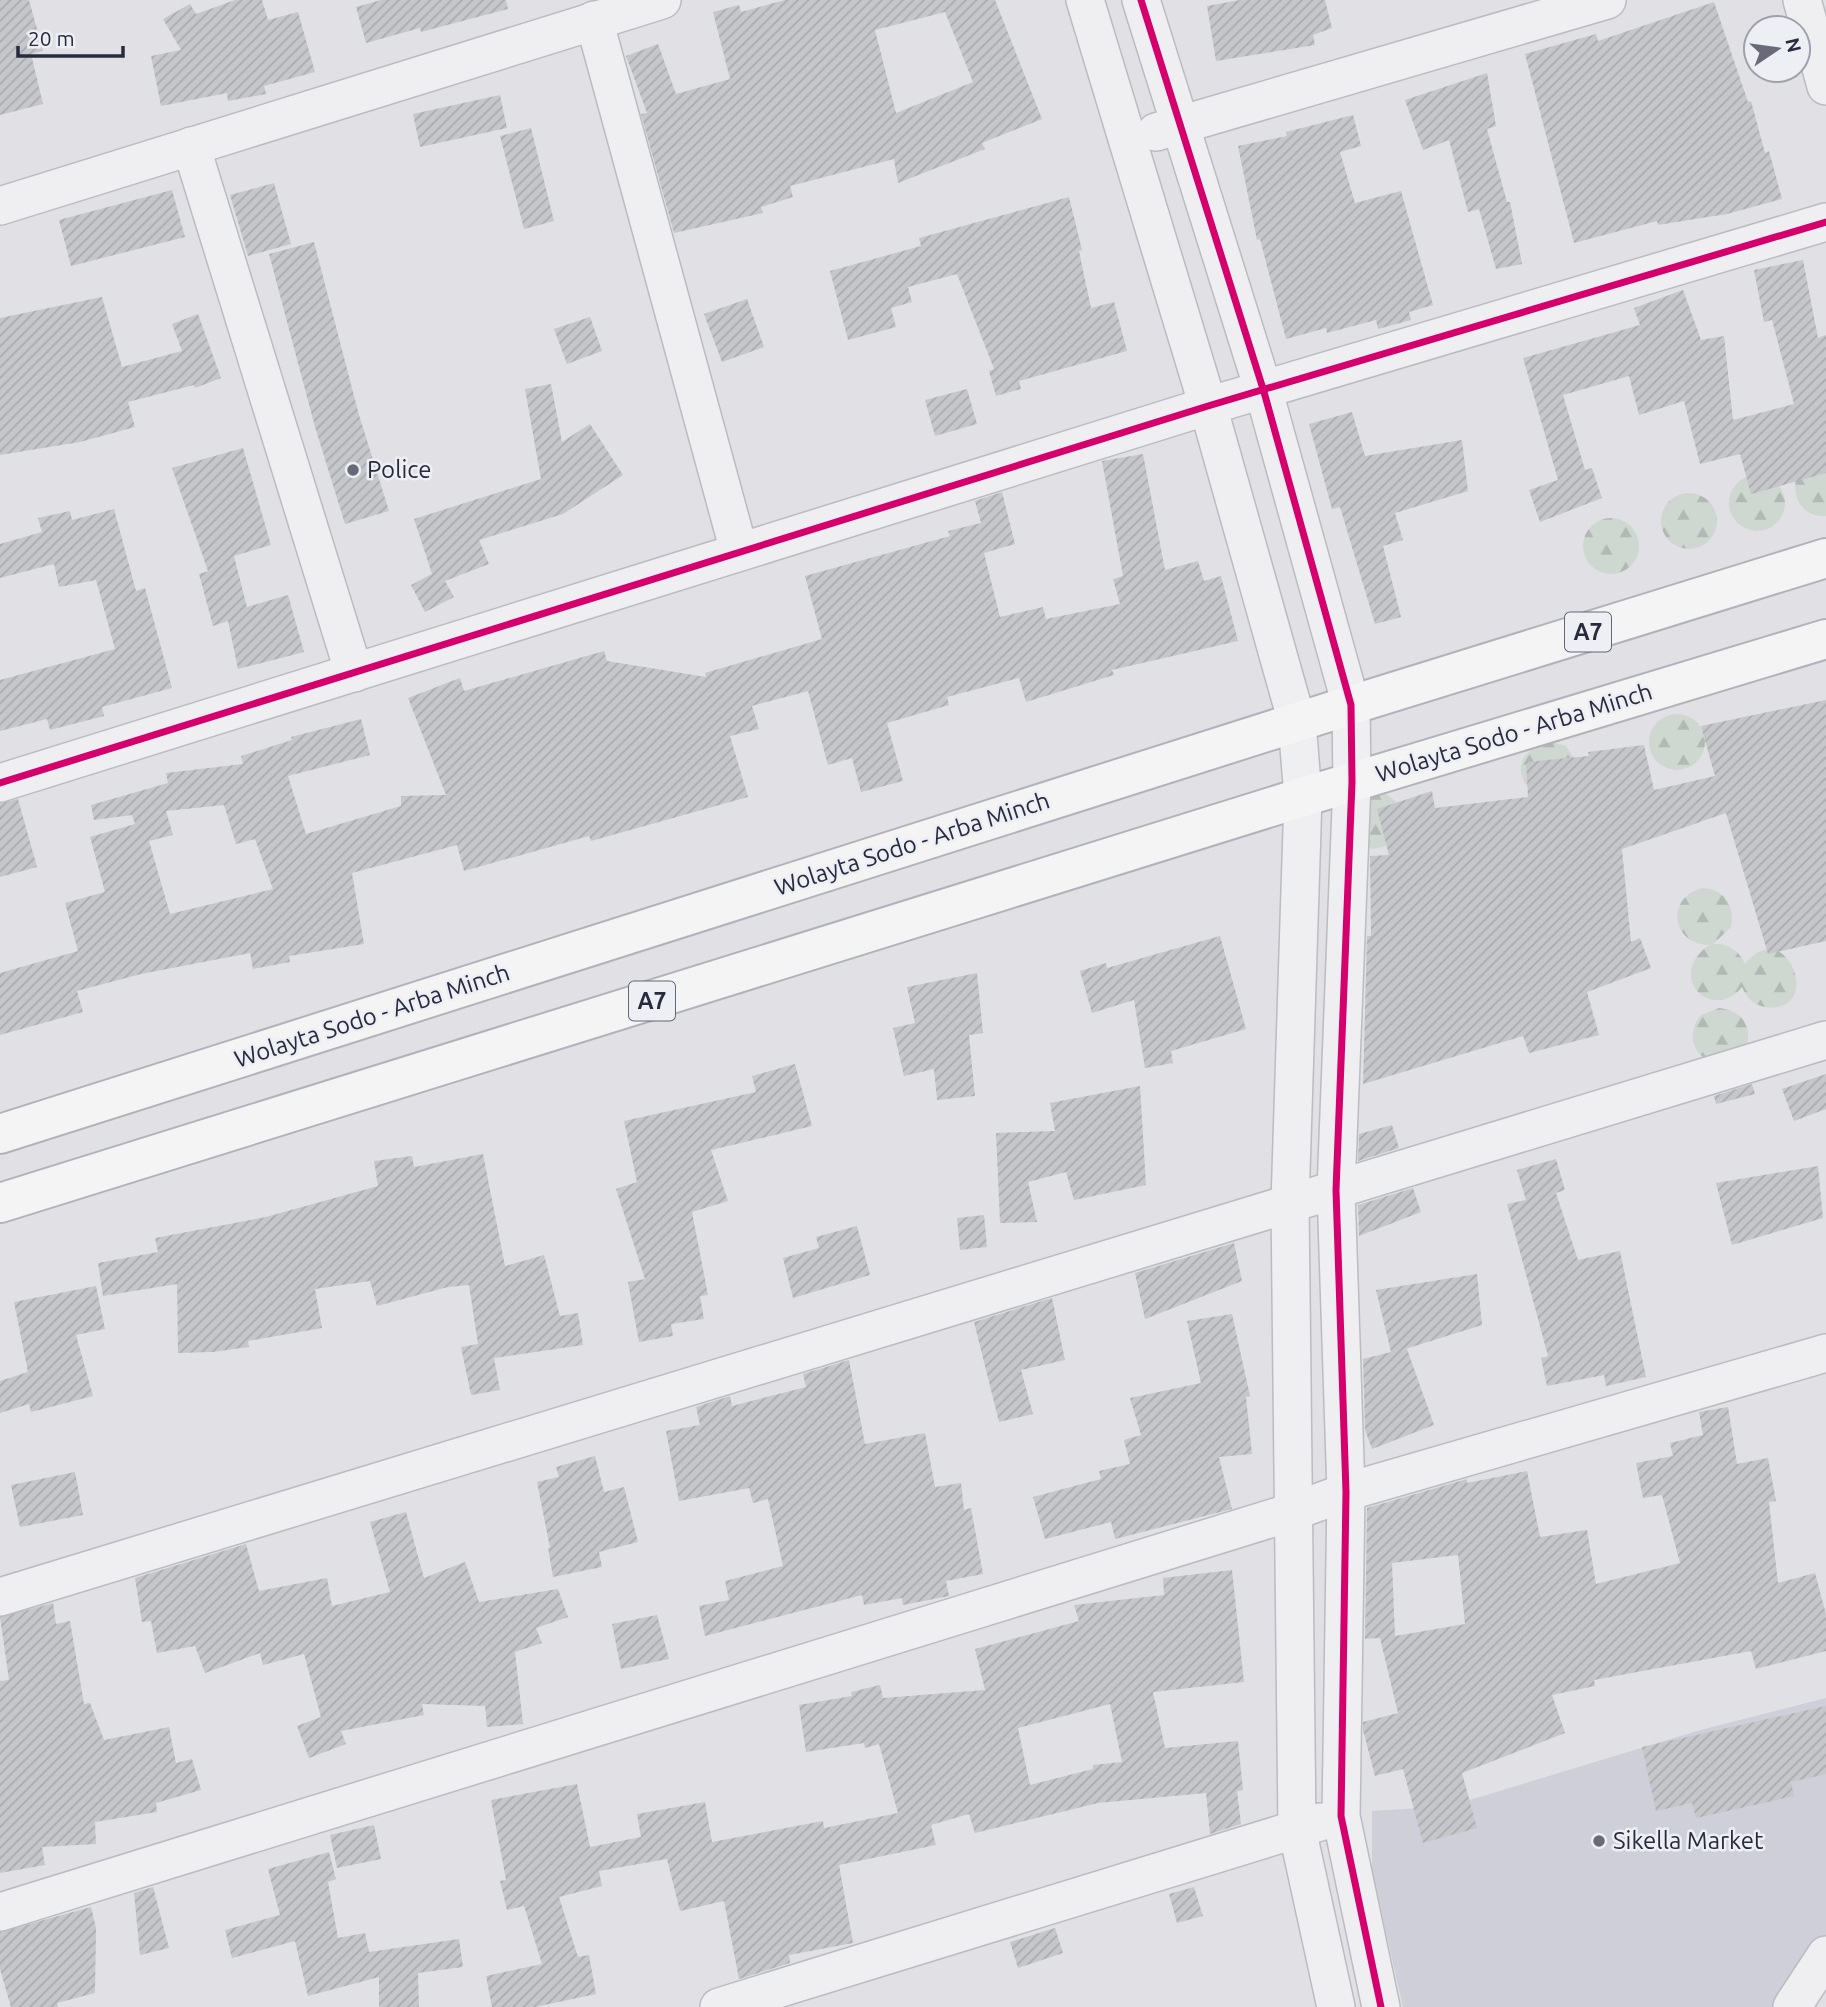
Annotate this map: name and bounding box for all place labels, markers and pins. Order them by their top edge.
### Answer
place label: Police [367,456,432,483]
marker: Police [345,462,361,478]
place label: Sikella Market [1613,1827,1764,1854]
marker: Sikella Market [1591,1833,1607,1849]

